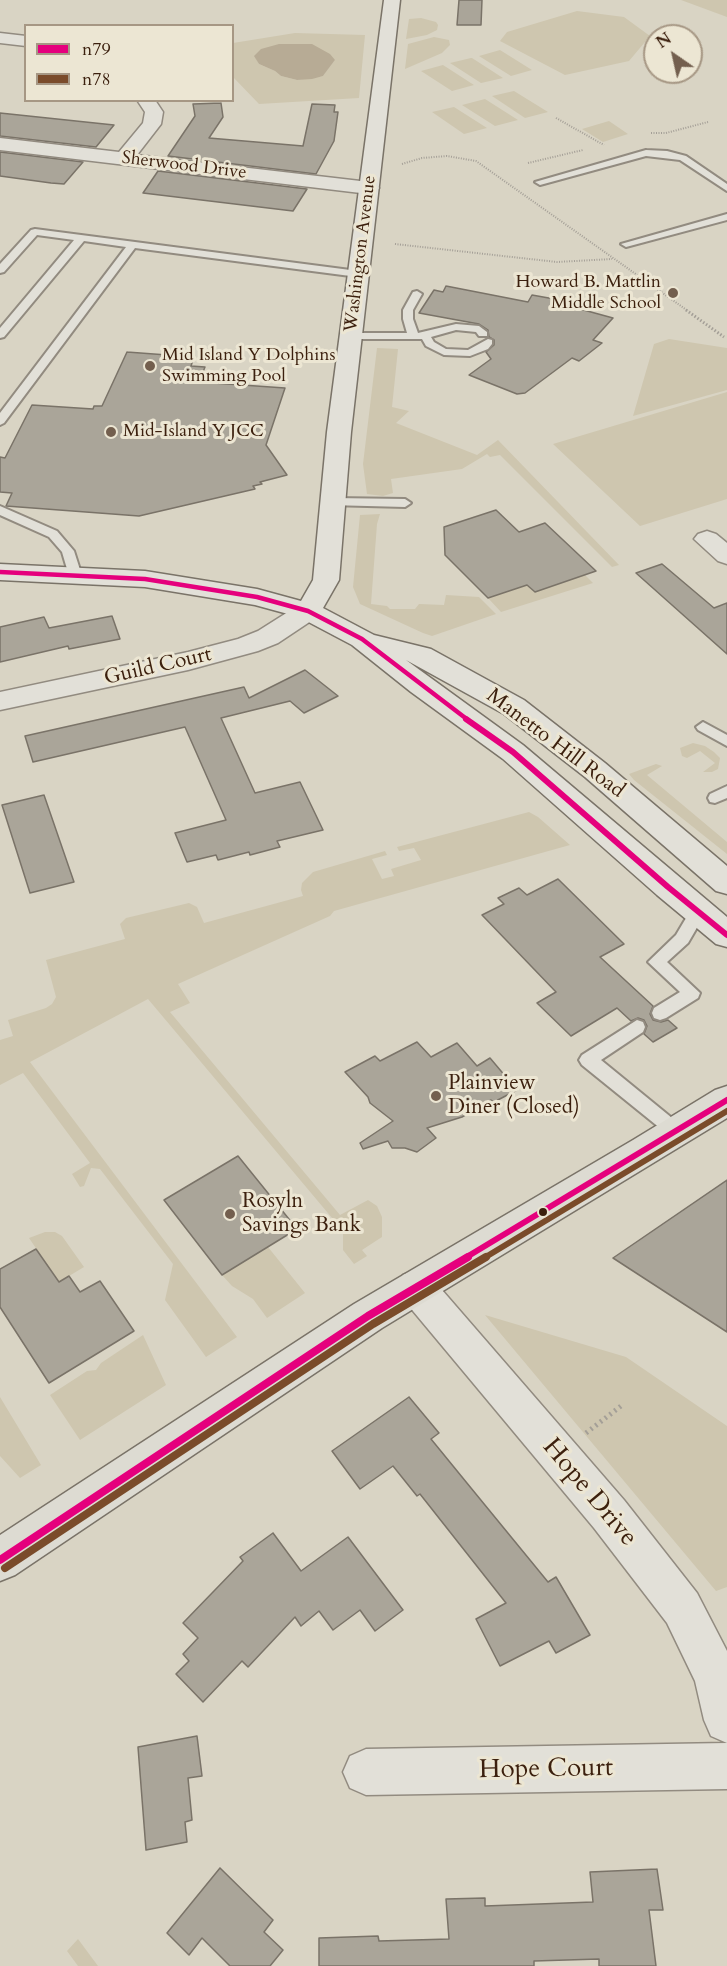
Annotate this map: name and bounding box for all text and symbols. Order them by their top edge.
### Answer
legend [24,24,234,102]
north arrow [643,24,703,84]
text: N [652,28,676,54]
text: n79 [82,37,111,62]
text: n78 [82,67,111,92]
street label: Sherwood Drive [120,148,248,184]
street label: Washington Avenue [341,174,381,334]
place label: Howard B. Mattlin Middle School [515,272,661,314]
marker: Howard B. Mattlin Middle School [666,286,680,300]
place label: Mid Island Y Dolphins Swimming Pool [162,345,336,388]
marker: Mid Island Y Dolphins Swimming Pool [143,359,157,373]
place label: Mid-Island Y JCC [123,421,264,443]
marker: Mid-Island Y JCC [104,425,118,439]
street label: Guild Court [102,642,214,692]
street label: Manetto Hill Road [481,684,629,804]
place label: Plainview Diner (Closed) [448,1071,580,1121]
marker: Plainview Diner (Closed) [429,1089,443,1103]
place label: Rosyln Savings Bank [242,1189,361,1239]
unlabelled marker [537,1206,549,1218]
marker: Rosyln Savings Bank [223,1207,237,1221]
street label: Hope Drive [535,1433,643,1553]
street label: Hope Court [479,1753,613,1787]

